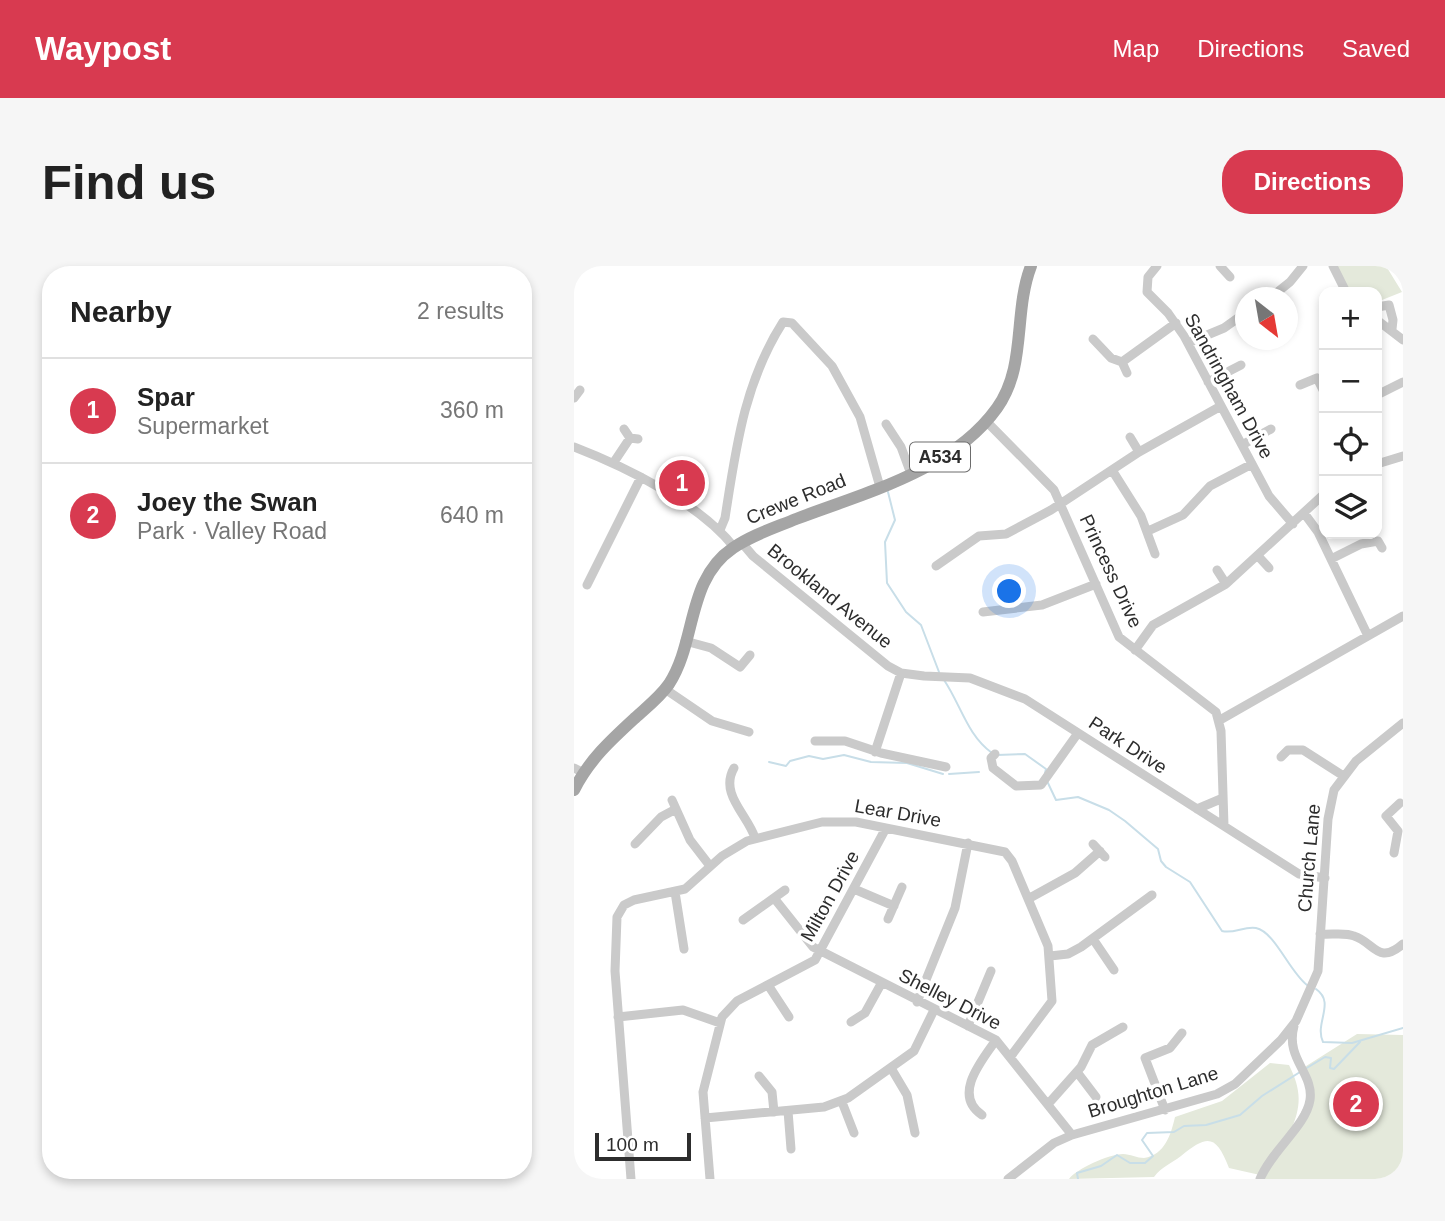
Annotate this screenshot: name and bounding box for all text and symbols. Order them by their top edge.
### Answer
text: Waypost [35,30,171,67]
text: Map [1113,35,1159,62]
text: Directions [1197,35,1304,62]
text: Saved [1342,35,1410,62]
button: Directions [1222,150,1403,214]
text: Find us [42,155,216,209]
north arrow [1235,287,1298,350]
map controls [1319,287,1382,539]
button: + [1319,287,1382,350]
text: Nearby [70,295,172,328]
text: 2 results [417,298,504,324]
street label: Sandringham Drive [1180,310,1278,462]
button: − [1319,350,1382,413]
text: Spar [137,382,195,412]
text: 1 [87,397,99,423]
text: 360 m [440,397,504,423]
text: Supermarket [137,413,269,439]
button: locate [1319,413,1382,476]
road number: A534 [910,442,970,472]
pin: 1 [659,457,705,509]
street label: Crewe Road [743,469,849,529]
button: layers [1319,476,1382,539]
text: Joey the Swan [137,487,318,517]
text: 2 [87,502,99,528]
text: 640 m [440,502,504,528]
street label: Princess Drive [1076,511,1146,631]
text: Park · Valley Road [137,518,327,544]
street label: Brookland Avenue [764,539,896,653]
your location [992,574,1026,608]
street label: Park Drive [1085,712,1171,778]
street label: Lear Drive [853,795,943,831]
street label: Church Lane [1294,803,1324,913]
street label: Milton Drive [797,847,863,945]
street label: Shelley Drive [895,964,1005,1034]
street label: Broughton Lane [1085,1062,1221,1122]
pin: 2 [1333,1078,1379,1130]
scale bar [595,1130,691,1162]
text: 100 m [606,1134,659,1155]

